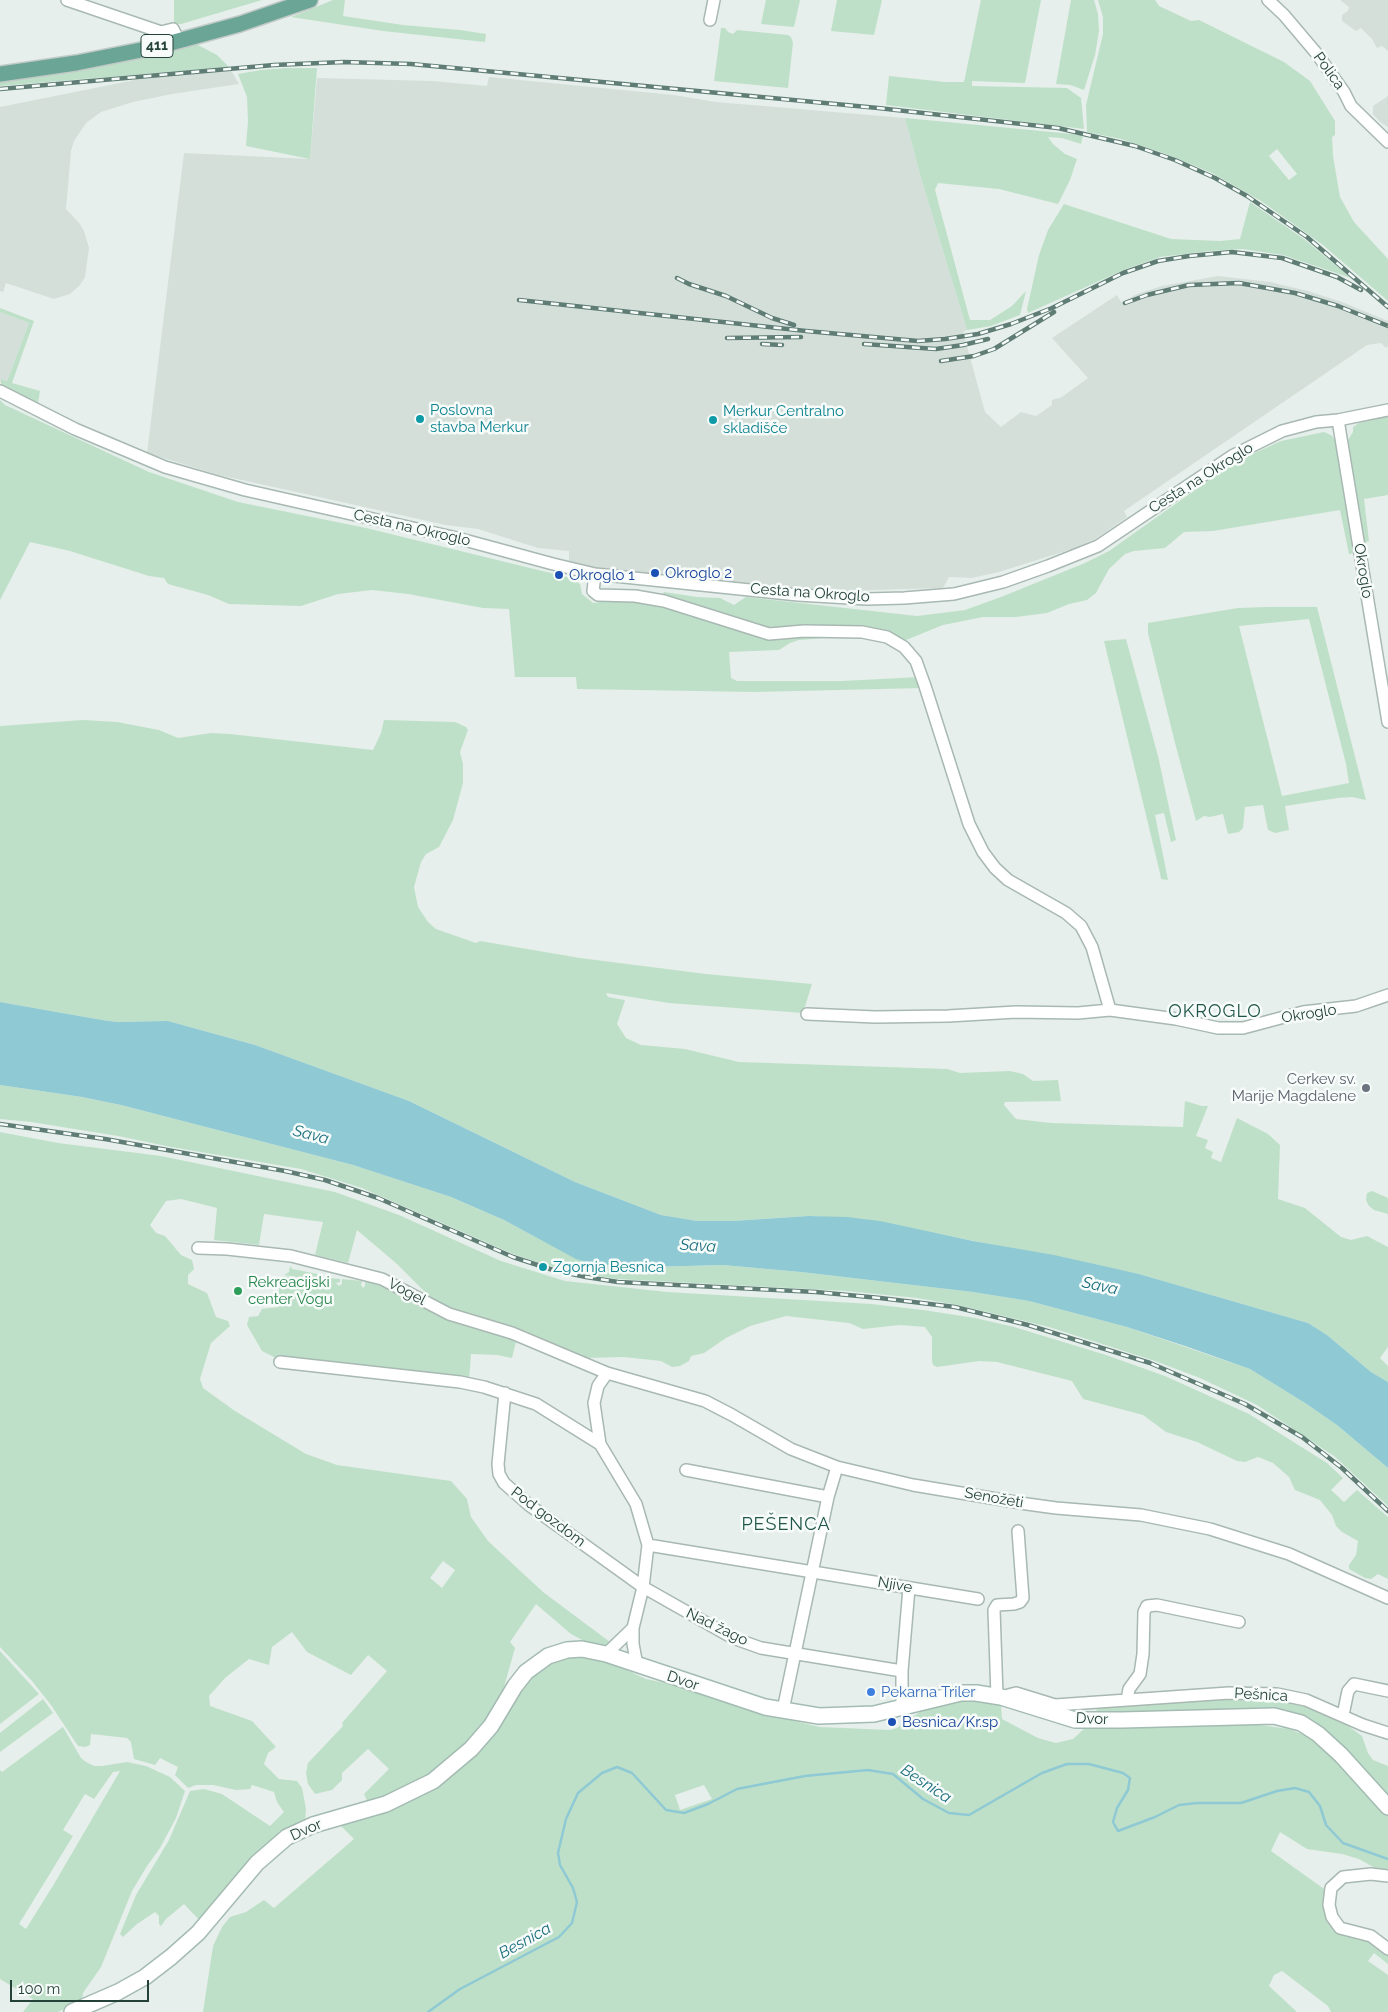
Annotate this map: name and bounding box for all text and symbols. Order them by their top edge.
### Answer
road number: 411 [141,34,173,58]
street label: Polica [1309,49,1349,93]
place label: Poslovna stavba Merkur [430,401,529,436]
place label: Merkur Centralno skladišče [723,402,844,437]
marker: Poslovna stavba Merkur [414,413,426,425]
marker: Merkur Centralno skladišče [707,414,719,426]
street label: Cesta na Okroglo [1146,439,1256,517]
street label: Cesta na Okroglo [352,506,472,550]
street label: Okroglo [1350,542,1376,600]
place label: Okroglo 2 [665,564,732,582]
place label: Okroglo 1 [569,566,635,584]
marker: Okroglo 2 [649,567,661,579]
marker: Okroglo 1 [553,569,565,581]
street label: Cesta na Okroglo [750,580,870,606]
district label: OKROGLO [1167,1001,1263,1023]
street label: Okroglo [1280,1001,1338,1027]
place label: Cerkev sv. Marije Magdalene [1232,1070,1356,1105]
marker: Cerkev sv. Marije Magdalene [1360,1082,1372,1094]
water label: Sava [291,1121,331,1149]
water label: Sava [679,1235,717,1257]
place label: Zgornja Besnica [553,1258,664,1276]
marker: Zgornja Besnica [537,1261,549,1273]
place label: Rekreacijski center Vogu [248,1273,333,1308]
water label: Sava [1080,1273,1120,1299]
street label: Vogel [385,1275,429,1309]
marker: Rekreacijski center Vogu [232,1285,244,1297]
street label: Pod gozdom [507,1483,589,1551]
street label: Senožeti [963,1484,1025,1512]
district label: PEŠENCA [741,1514,831,1536]
street label: Njive [876,1573,914,1597]
street label: Nad žago [683,1604,751,1650]
street label: Dvor [665,1667,701,1695]
place label: Pekarna Triler [881,1683,976,1701]
street label: Pešnica [1234,1685,1288,1705]
marker: Pekarna Triler [865,1686,877,1698]
street label: Dvor [1075,1709,1109,1729]
place label: Besnica/Kr.sp [902,1713,998,1731]
marker: Besnica/Kr.sp [886,1716,898,1728]
water label: Besnica [897,1761,955,1807]
street label: Dvor [287,1815,325,1845]
water label: Besnica [496,1919,554,1963]
scale bar [12,1970,151,2002]
text: 100 m [18,1980,60,1998]

